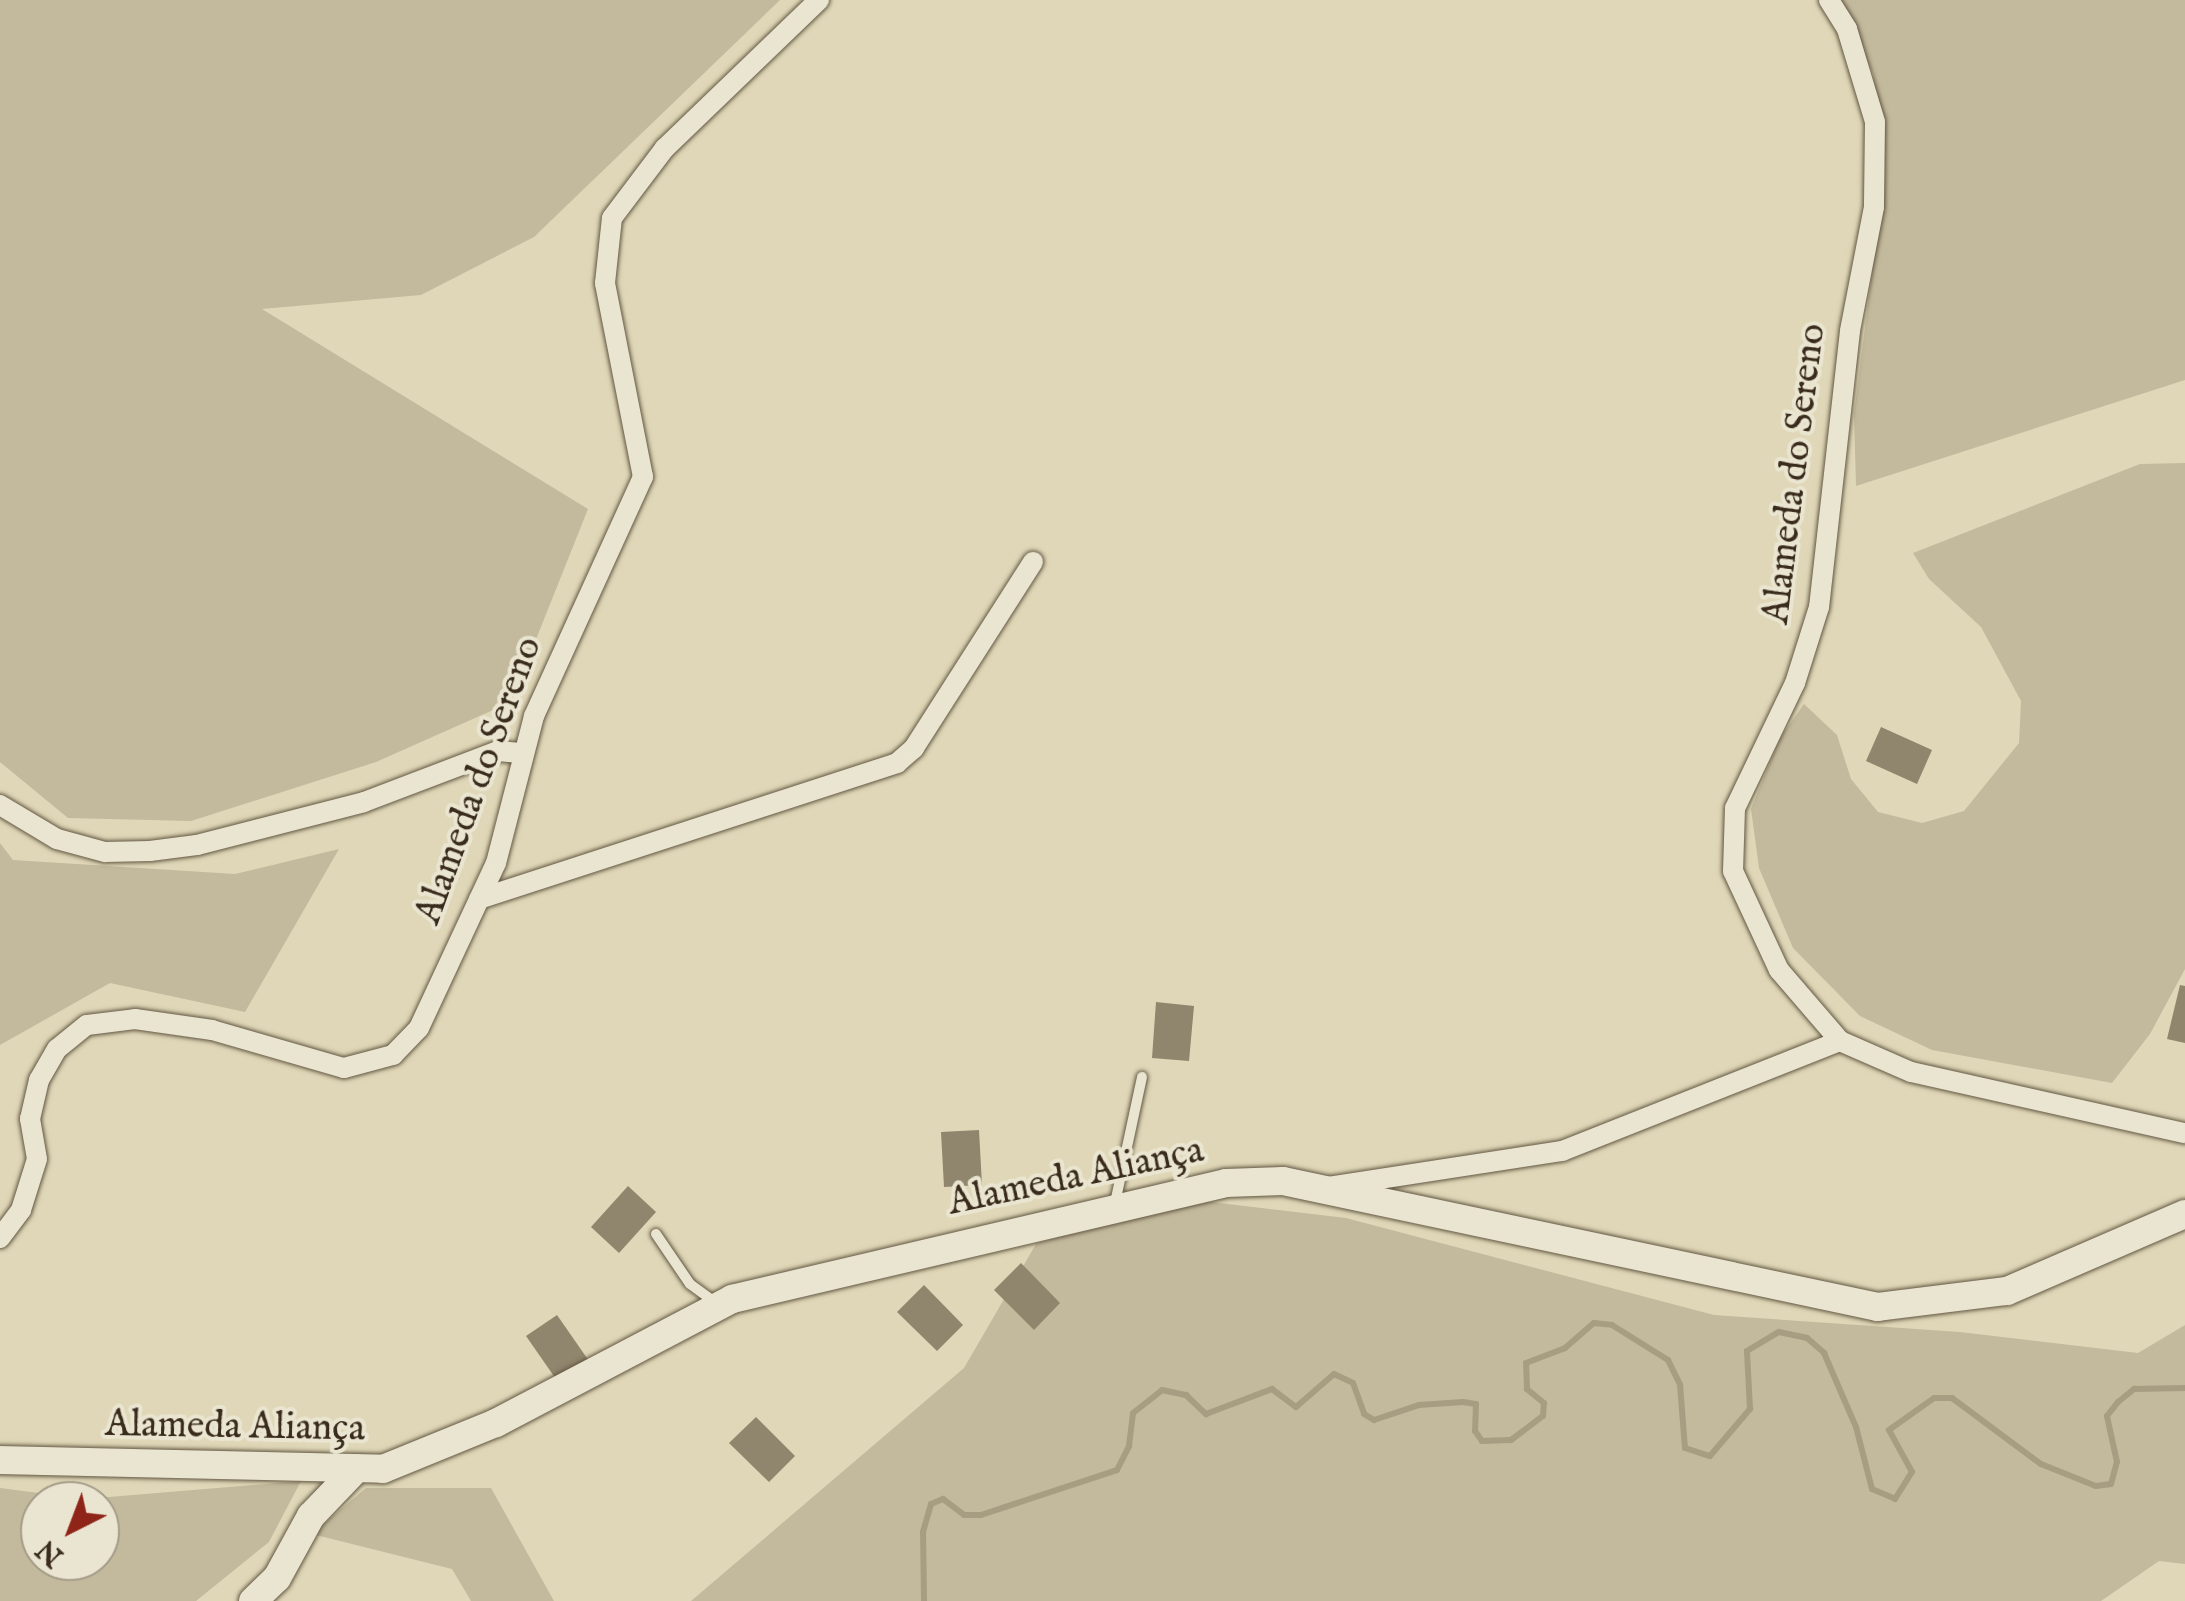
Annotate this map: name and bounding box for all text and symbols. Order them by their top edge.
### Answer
street label: Alameda do Sereno [1755,321,1837,627]
street label: Alameda do Sereno [407,631,553,931]
street label: Alameda Aliança [944,1129,1208,1227]
street label: Alameda Aliança [105,1403,365,1453]
north arrow [20,1481,120,1581]
text: N [30,1531,72,1573]

